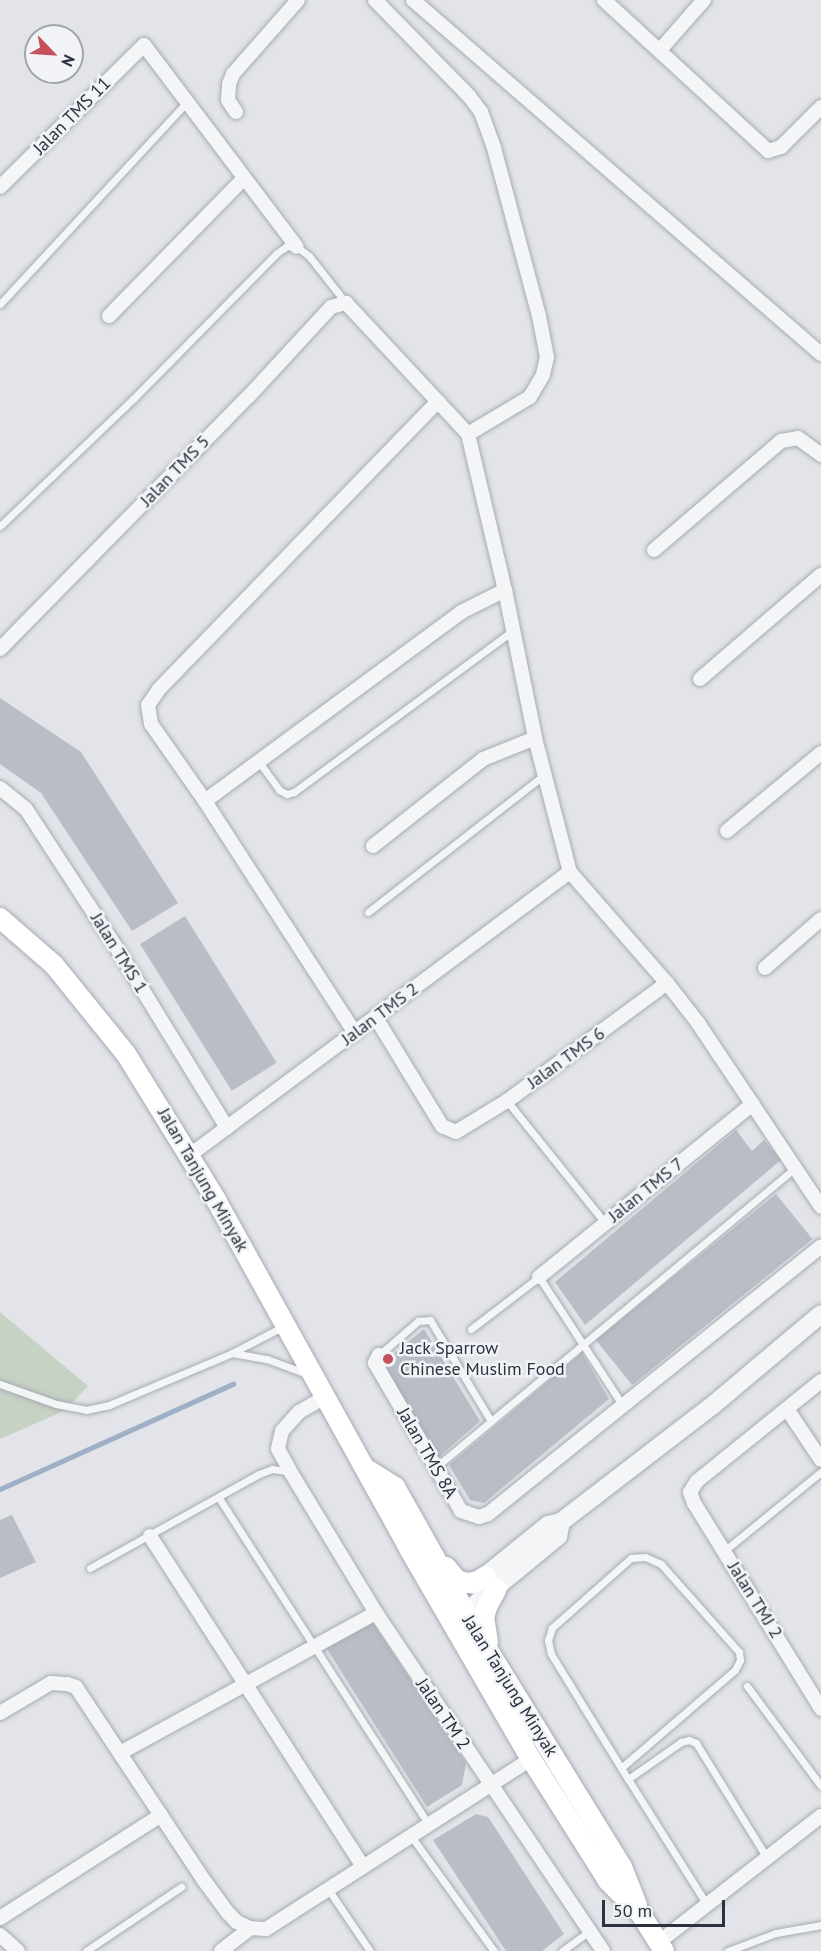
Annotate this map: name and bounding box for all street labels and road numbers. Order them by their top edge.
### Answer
street label: Jalan TMS 11 [29,73,115,159]
street label: Jalan TMS 5 [135,431,215,511]
street label: Jalan TMS 1 [86,909,152,997]
street label: Jalan TMS 2 [337,978,423,1050]
street label: Jalan TMS 6 [523,1022,609,1094]
street label: Jalan Tanjung Minyak [153,1104,253,1256]
street label: Jalan TMS 7 [604,1153,688,1227]
street label: Jalan TMS 8A [392,1403,462,1503]
street label: Jalan TMJ 2 [723,1557,787,1643]
street label: Jalan Tanjung Minyak [458,1611,562,1761]
street label: Jalan TM 2 [411,1674,475,1754]

